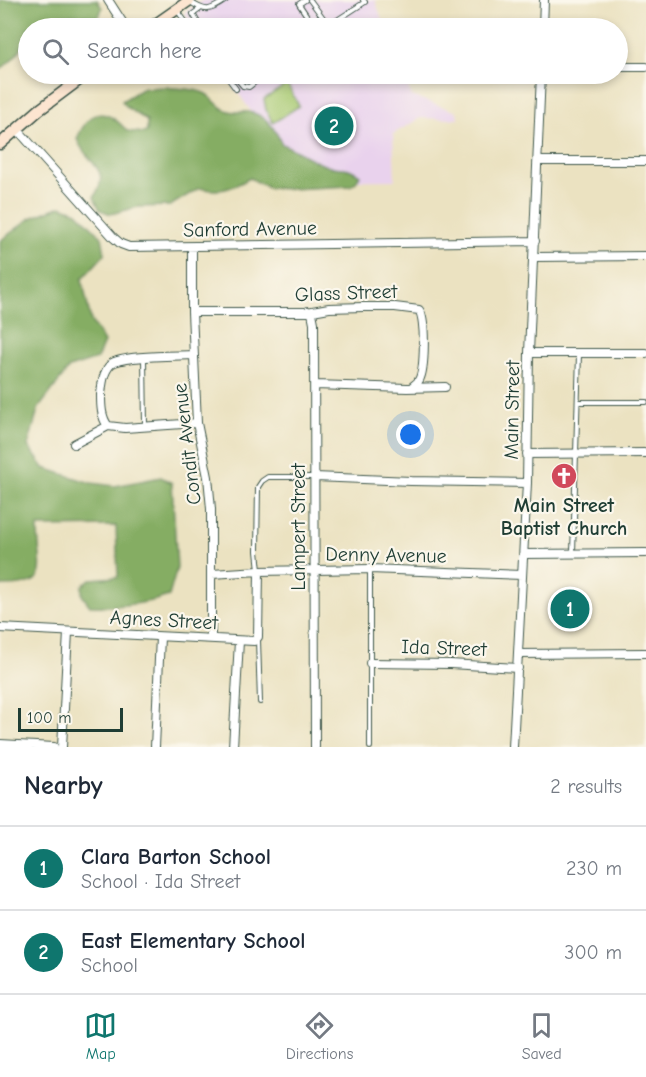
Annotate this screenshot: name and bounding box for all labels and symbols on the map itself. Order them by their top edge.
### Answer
pin: 2 [314,104,354,148]
street label: Sanford Avenue [183,216,317,242]
street label: Glass Street [294,280,399,306]
street label: Main Street [500,359,524,460]
street label: Condit Avenue [168,382,206,506]
your location [396,420,425,449]
church icon: Main Street Baptist Church [549,461,579,491]
street label: Lampert Street [287,462,310,591]
place label: Main Street Baptist Church [501,494,627,540]
street label: Denny Avenue [325,542,447,568]
pin: 1 [550,586,590,632]
street label: Agnes Street [109,606,220,634]
street label: Ida Street [401,635,488,661]
scale bar [18,705,123,732]

